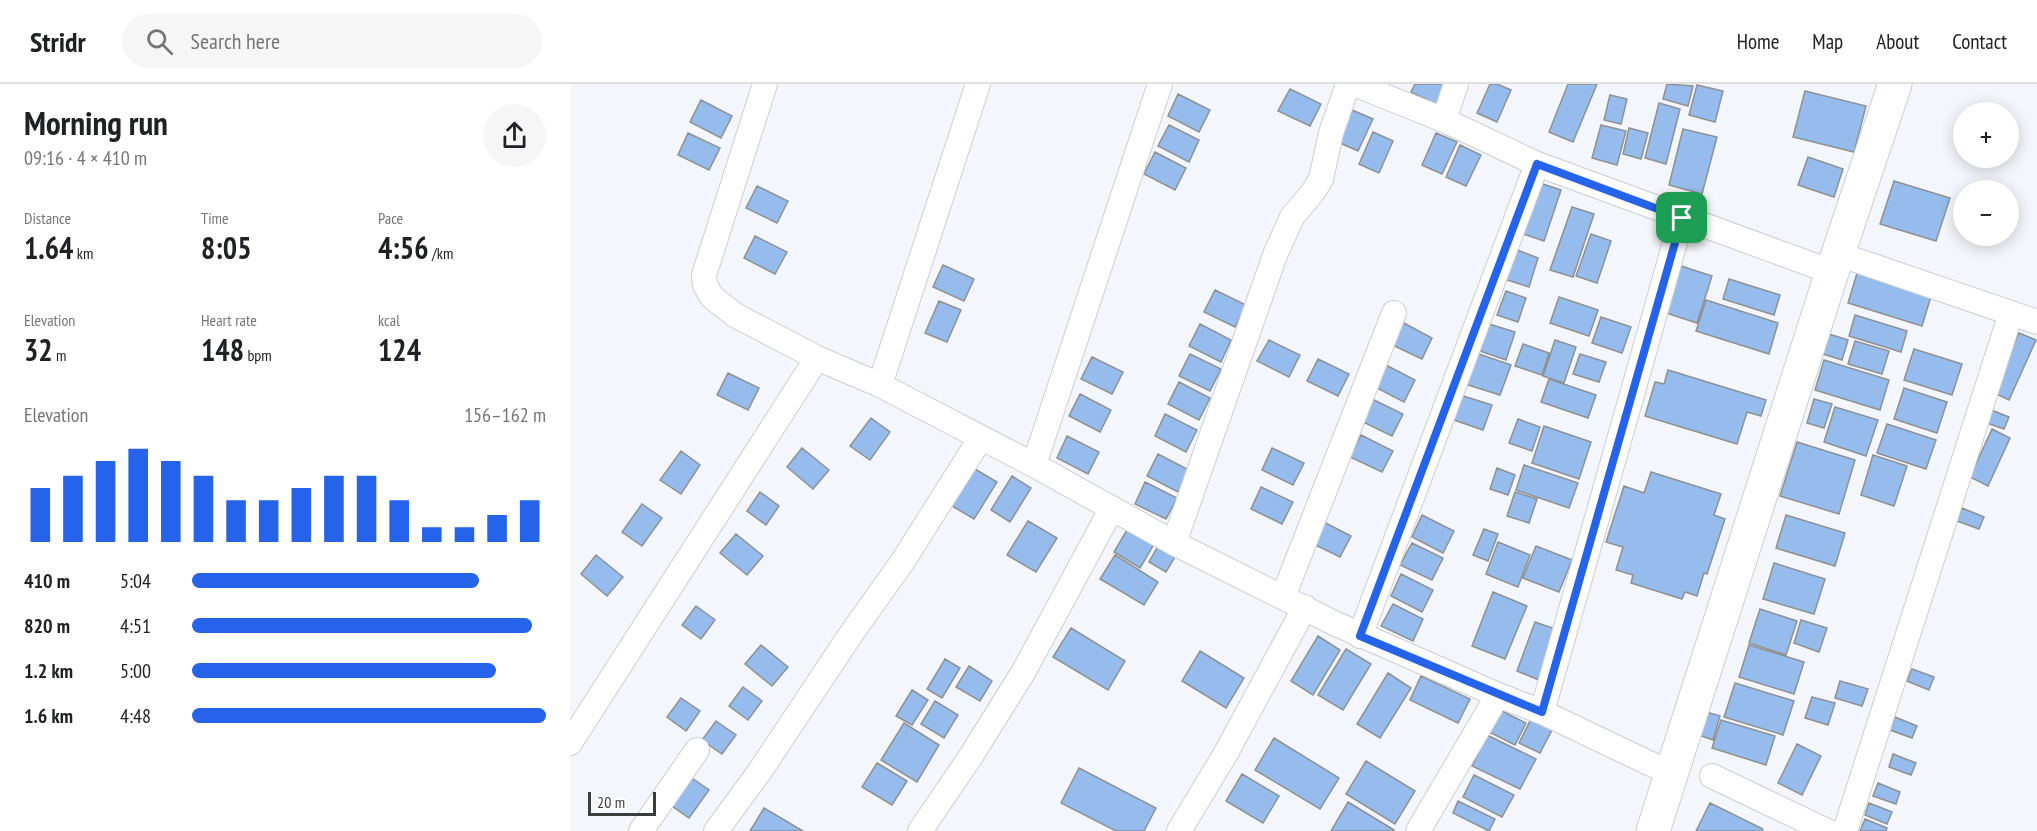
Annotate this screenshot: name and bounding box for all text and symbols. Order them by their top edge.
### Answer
search box [122,14,542,68]
text: Stridr [30,23,86,60]
icon: search [143,25,176,58]
text: Search here [191,27,280,55]
text: Home [1737,28,1779,55]
text: Map [1812,28,1843,55]
text: About [1876,28,1919,55]
text: Contact [1952,28,2007,55]
text: Morning run [24,101,168,144]
map controls [1953,102,2019,246]
button: + [1953,102,2019,168]
button: share [483,104,546,167]
text: 09:16 · 4 × 410 m [24,145,147,171]
button: − [1953,180,2019,246]
pin [1656,192,1707,243]
icon: arrive [1665,201,1698,234]
text: Distance [24,208,71,228]
text: Time [201,208,229,228]
text: Pace [378,208,403,228]
text: 1.64 [24,228,73,267]
text: 8:05 [201,228,252,267]
text: 4:56 [378,228,429,267]
text: km [73,243,93,263]
text: /km [429,243,453,263]
text: Elevation [24,310,75,330]
text: Heart rate [201,310,257,330]
text: kcal [378,310,400,330]
text: 32 [24,330,53,369]
text: 148 [201,330,244,369]
text: 124 [378,330,421,369]
text: m [53,345,67,365]
text: bpm [244,345,272,365]
text: Elevation [24,402,88,428]
text: 156–162 m [464,402,546,428]
text: 410 m [24,568,70,594]
text: 5:04 [120,568,151,594]
text: 820 m [24,613,70,639]
text: 4:51 [120,613,151,639]
text: 1.2 km [24,658,73,684]
text: 5:00 [120,658,151,684]
text: 1.6 km [24,703,73,729]
text: 4:48 [120,703,151,729]
scale bar [588,789,656,816]
text: 20 m [597,792,625,812]

